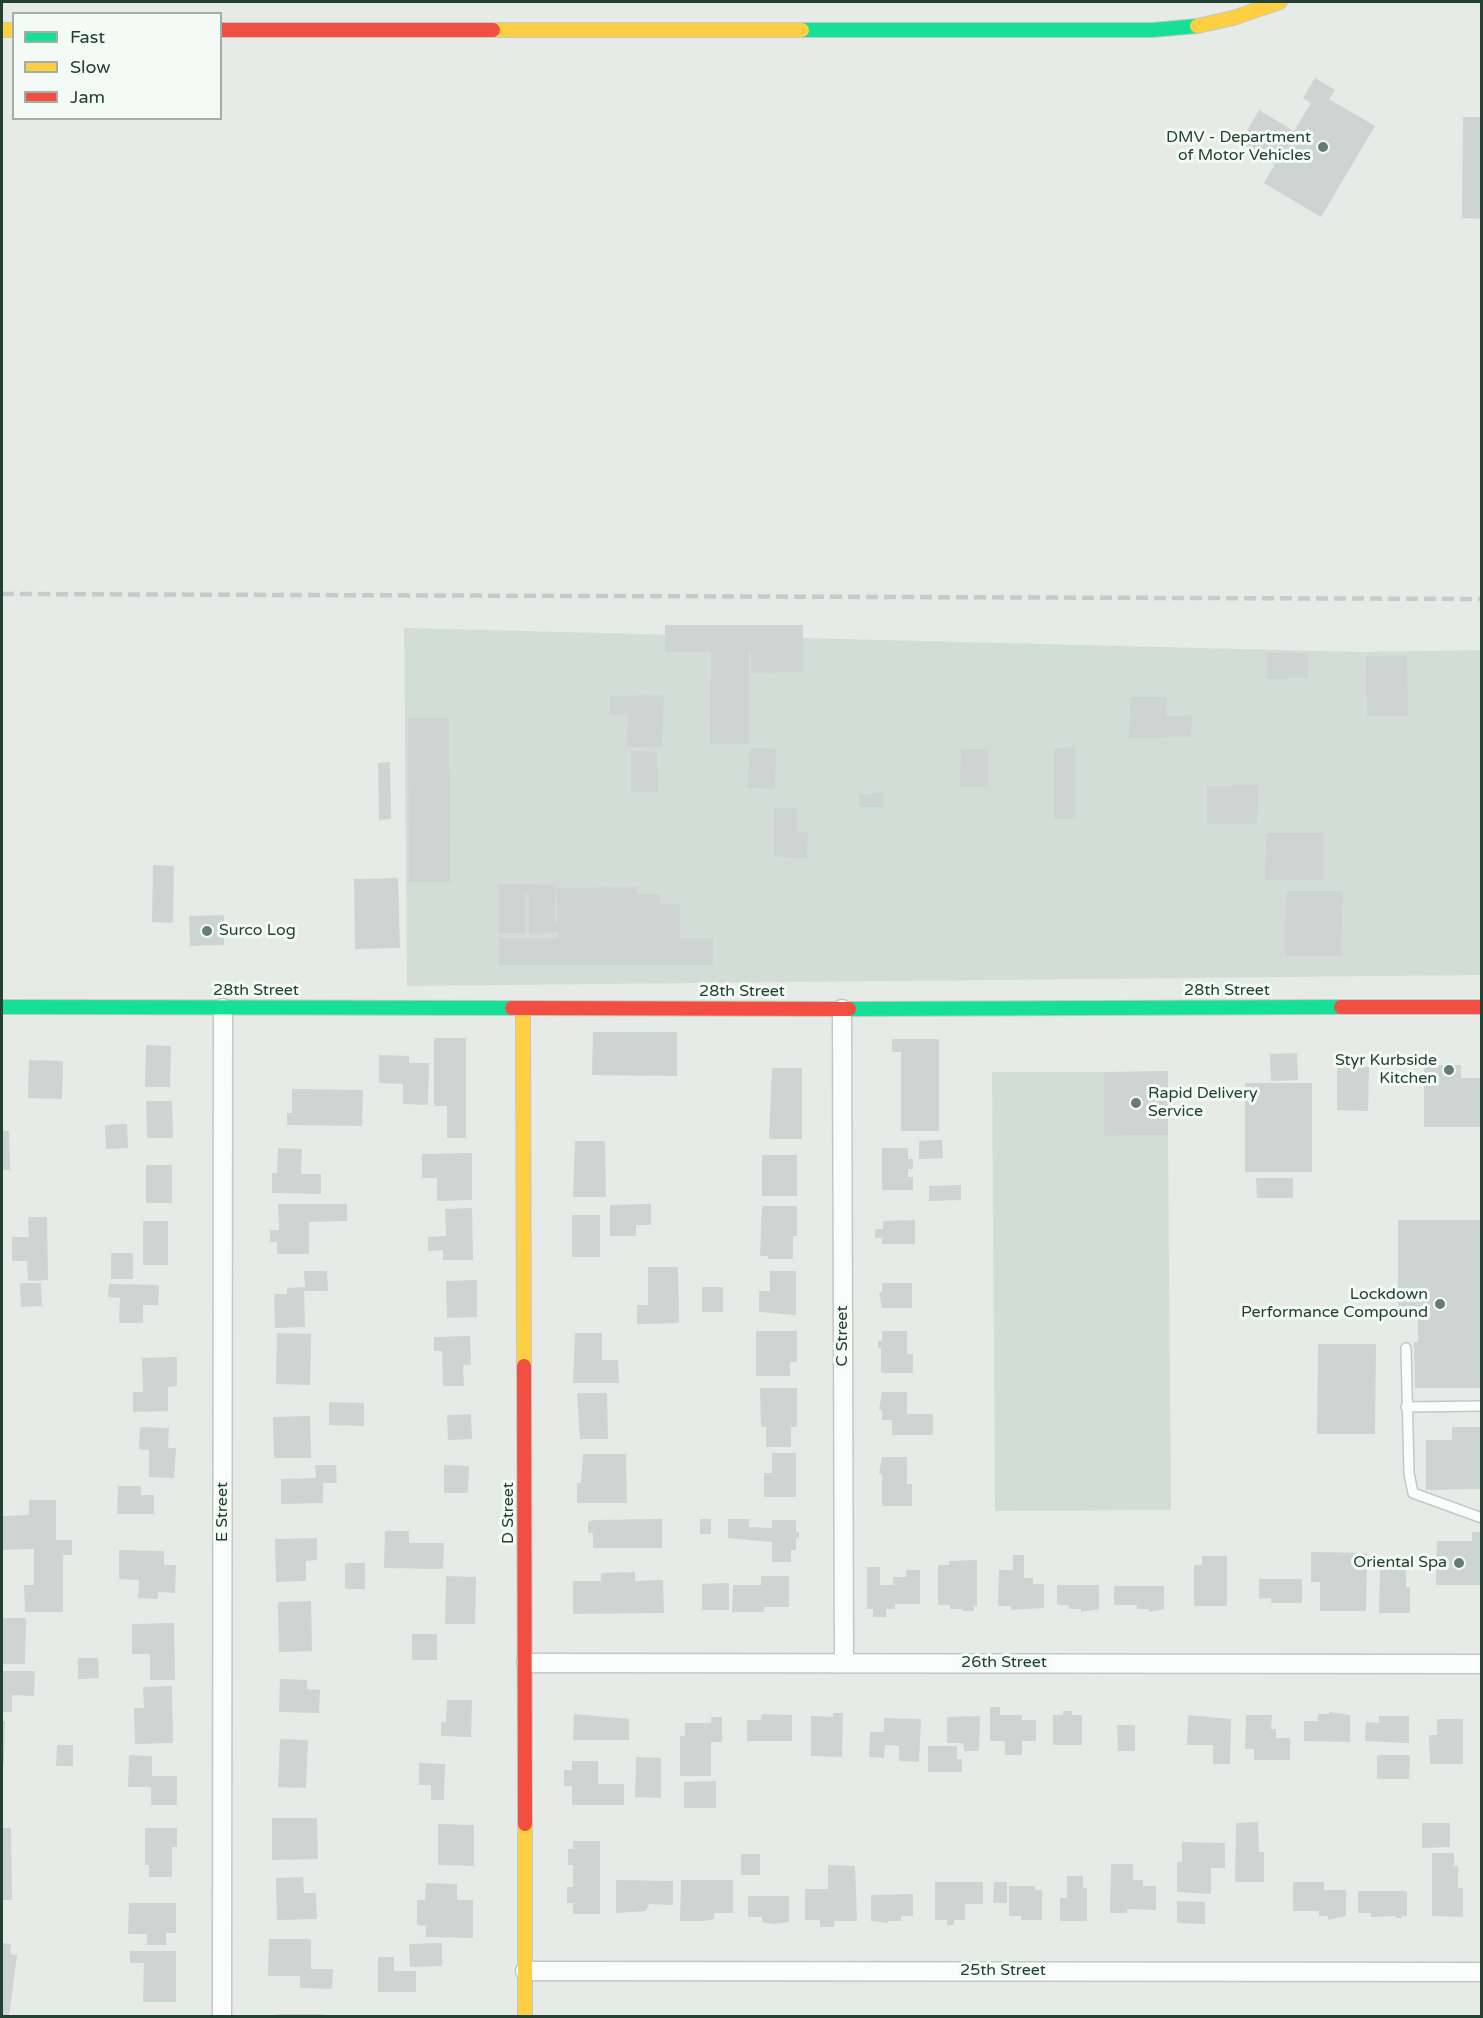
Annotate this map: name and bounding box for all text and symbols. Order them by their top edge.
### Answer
legend [12,12,222,120]
text: Fast [70,26,105,48]
text: Slow [70,56,111,78]
text: Jam [70,86,105,108]
place label: DMV - Department of Motor Vehicles [1166,128,1311,166]
marker: DMV - Department of Motor Vehicles [1316,140,1330,154]
place label: Surco Log [219,921,296,941]
marker: Surco Log [200,924,214,938]
street label: 28th Street [213,981,299,1001]
street label: 28th Street [1184,981,1270,1001]
street label: 28th Street [699,982,785,1002]
place label: Styr Kurbside Kitchen [1335,1051,1437,1089]
marker: Styr Kurbside Kitchen [1442,1063,1456,1077]
place label: Rapid Delivery Service [1148,1084,1258,1122]
marker: Rapid Delivery Service [1129,1096,1143,1110]
place label: Lockdown Performance Compound [1241,1285,1428,1323]
marker: Lockdown Performance Compound [1433,1297,1447,1311]
street label: C Street [833,1305,853,1367]
street label: E Street [213,1482,233,1542]
street label: D Street [499,1482,519,1544]
place label: Oriental Spa [1353,1553,1447,1573]
marker: Oriental Spa [1452,1556,1466,1570]
street label: 26th Street [961,1653,1047,1673]
street label: 25th Street [960,1961,1046,1981]

